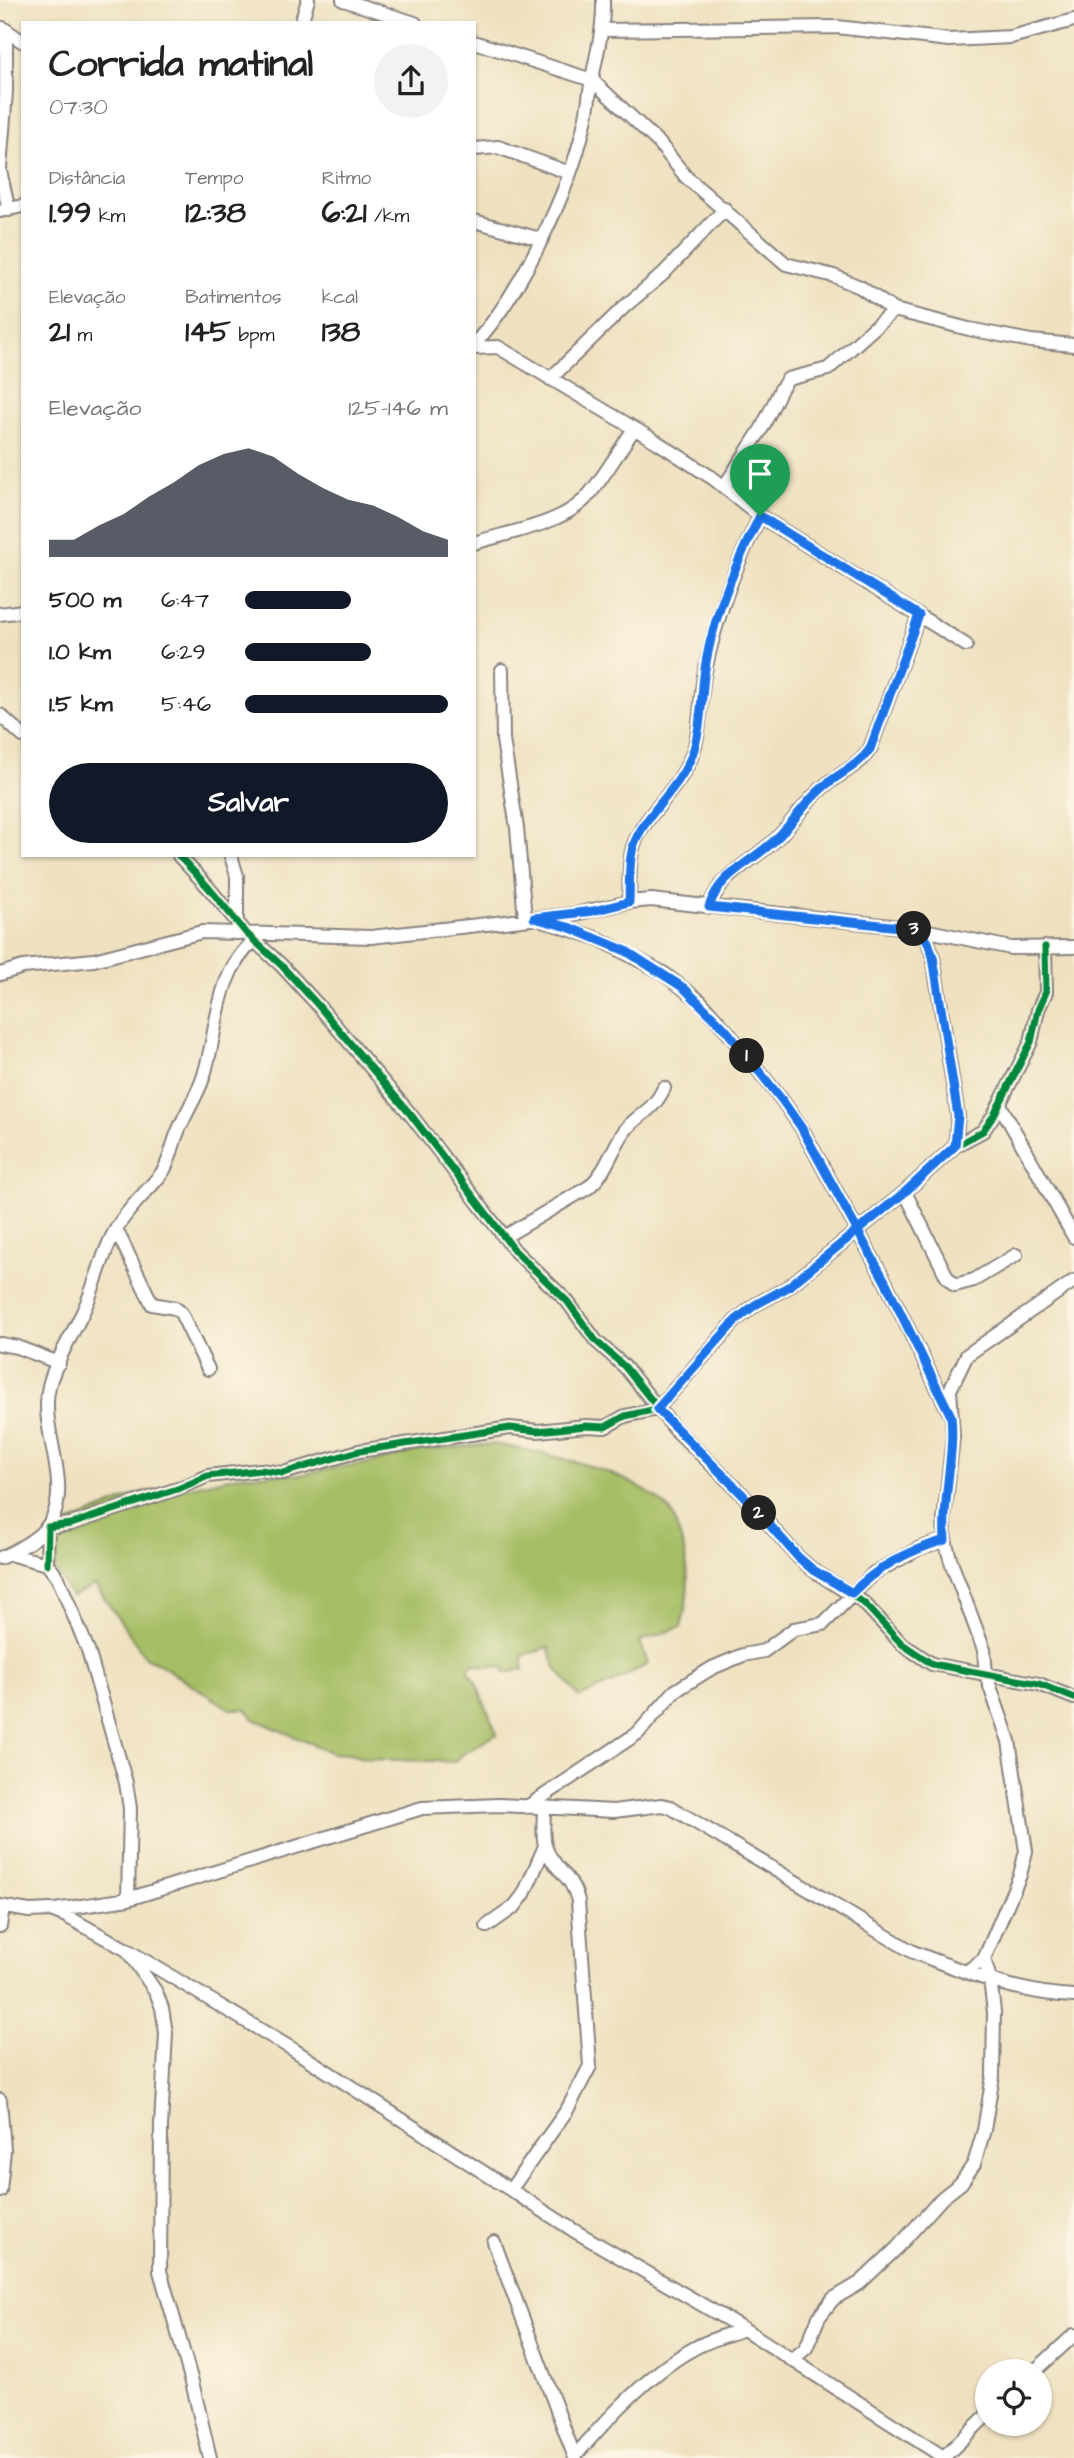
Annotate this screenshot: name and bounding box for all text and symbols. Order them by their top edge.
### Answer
text: Corrida matinal [49,39,313,91]
button: share [374,44,448,118]
text: 07:30 [49,91,108,123]
text: Distância [49,165,125,192]
text: Tempo [185,165,244,192]
text: Ritmo [322,165,371,192]
text: 1.99 [49,192,91,234]
text: 12:38 [185,192,246,234]
text: 6:21 [322,192,366,234]
text: km [91,203,125,230]
text: /km [366,203,409,230]
text: Elevação [49,284,125,311]
text: Batimentos [185,284,282,311]
text: kcal [322,284,358,311]
text: 21 [49,311,70,353]
text: 145 [185,311,231,353]
text: 138 [322,311,360,353]
text: m [70,322,92,349]
text: bpm [231,322,274,349]
text: Elevação [49,392,142,424]
text: 125–146 m [348,392,448,424]
pin [730,444,790,516]
icon: arrive [741,455,779,493]
text: 500 m [49,584,121,616]
text: 6:47 [161,584,209,616]
text: 1.0 km [49,636,111,668]
text: 6:29 [161,636,206,668]
text: 1.5 km [49,688,113,720]
text: 5:46 [161,688,211,720]
button: Salvar [49,763,448,843]
pin: 3 [897,912,932,946]
text: 3 [909,915,918,942]
pin: 1 [730,1038,764,1074]
text: 1 [745,1042,748,1069]
pin: 2 [742,1496,776,1530]
text: 2 [753,1499,764,1526]
map controls [975,2359,1052,2436]
button: locate [975,2359,1052,2436]

